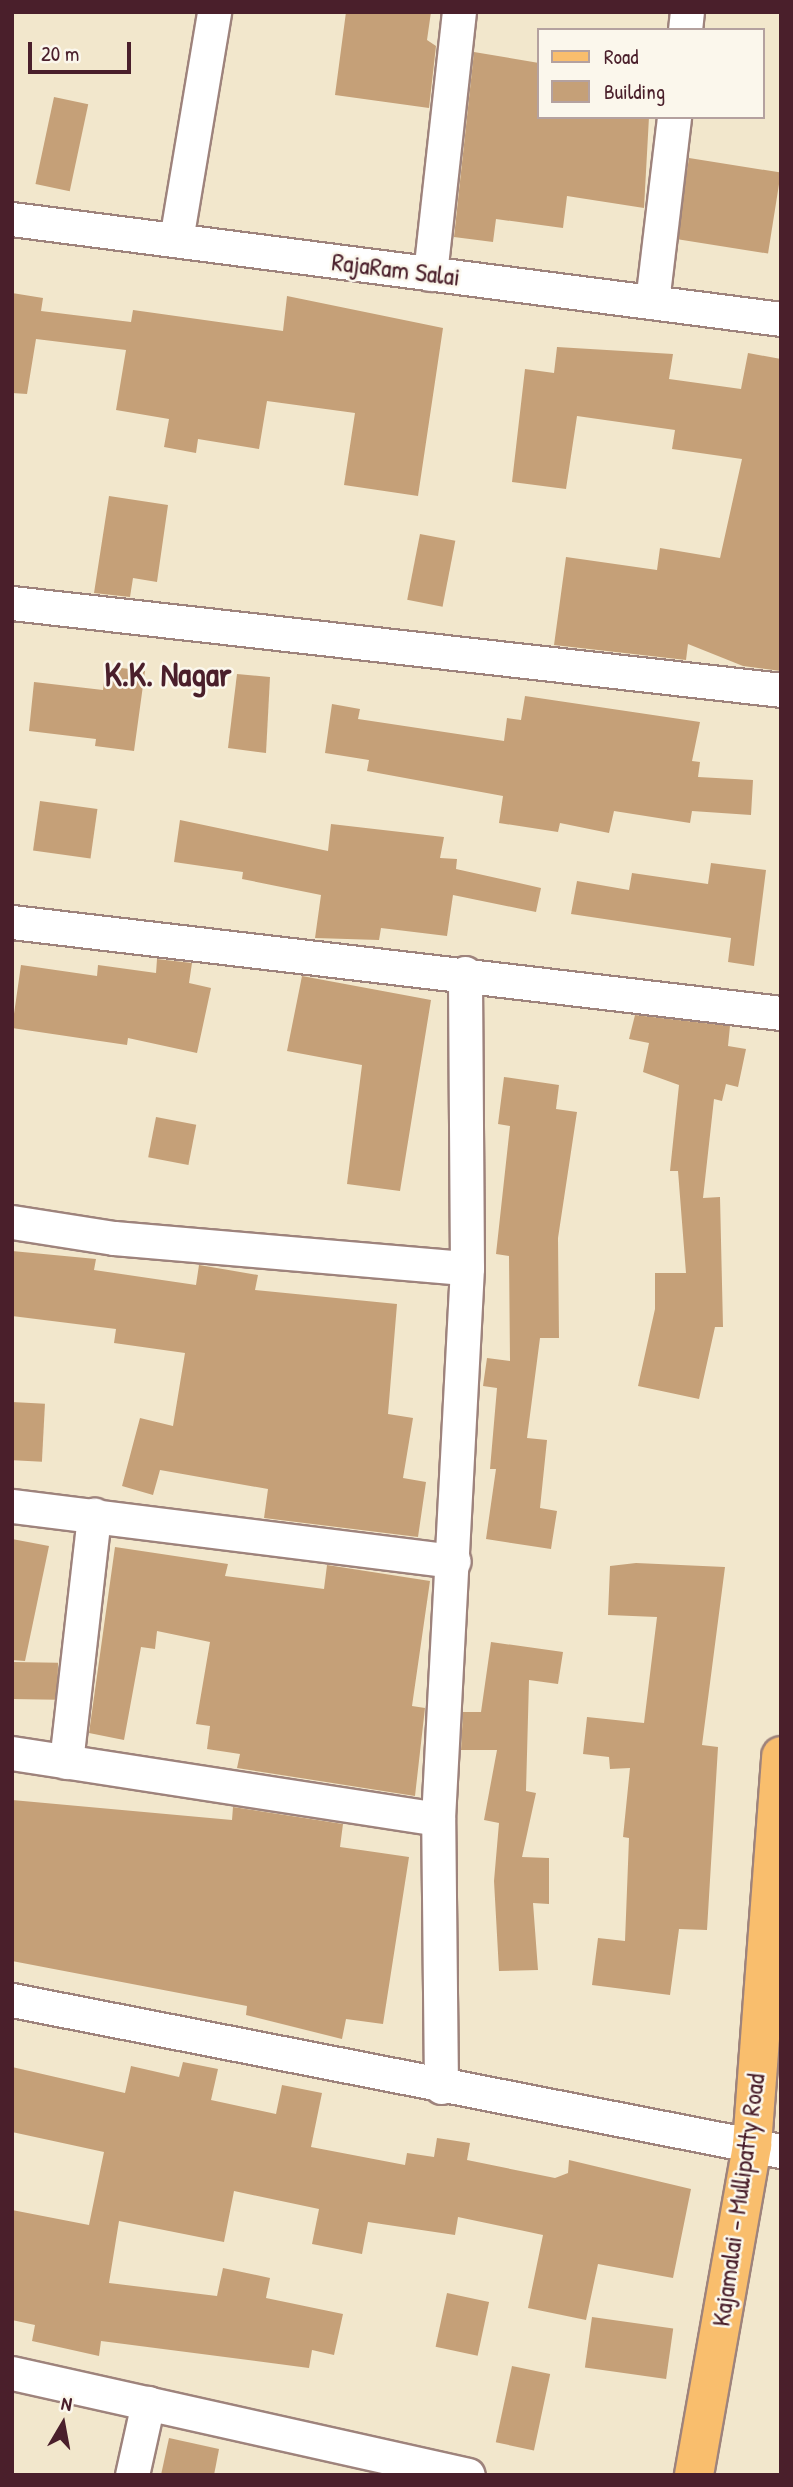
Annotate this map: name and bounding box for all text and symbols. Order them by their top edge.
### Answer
scale bar [32,28,135,72]
legend [538,28,765,119]
text: 20 m [41,39,79,68]
text: Road [604,42,638,71]
text: Building [604,77,665,106]
street label: RajaRam Salai [330,246,462,292]
district label: K.K. Nagar [104,655,232,695]
street label: Kajamalai - Mullipatty Road [705,2072,771,2328]
north arrow [28,2389,98,2459]
text: N [59,2390,74,2417]

